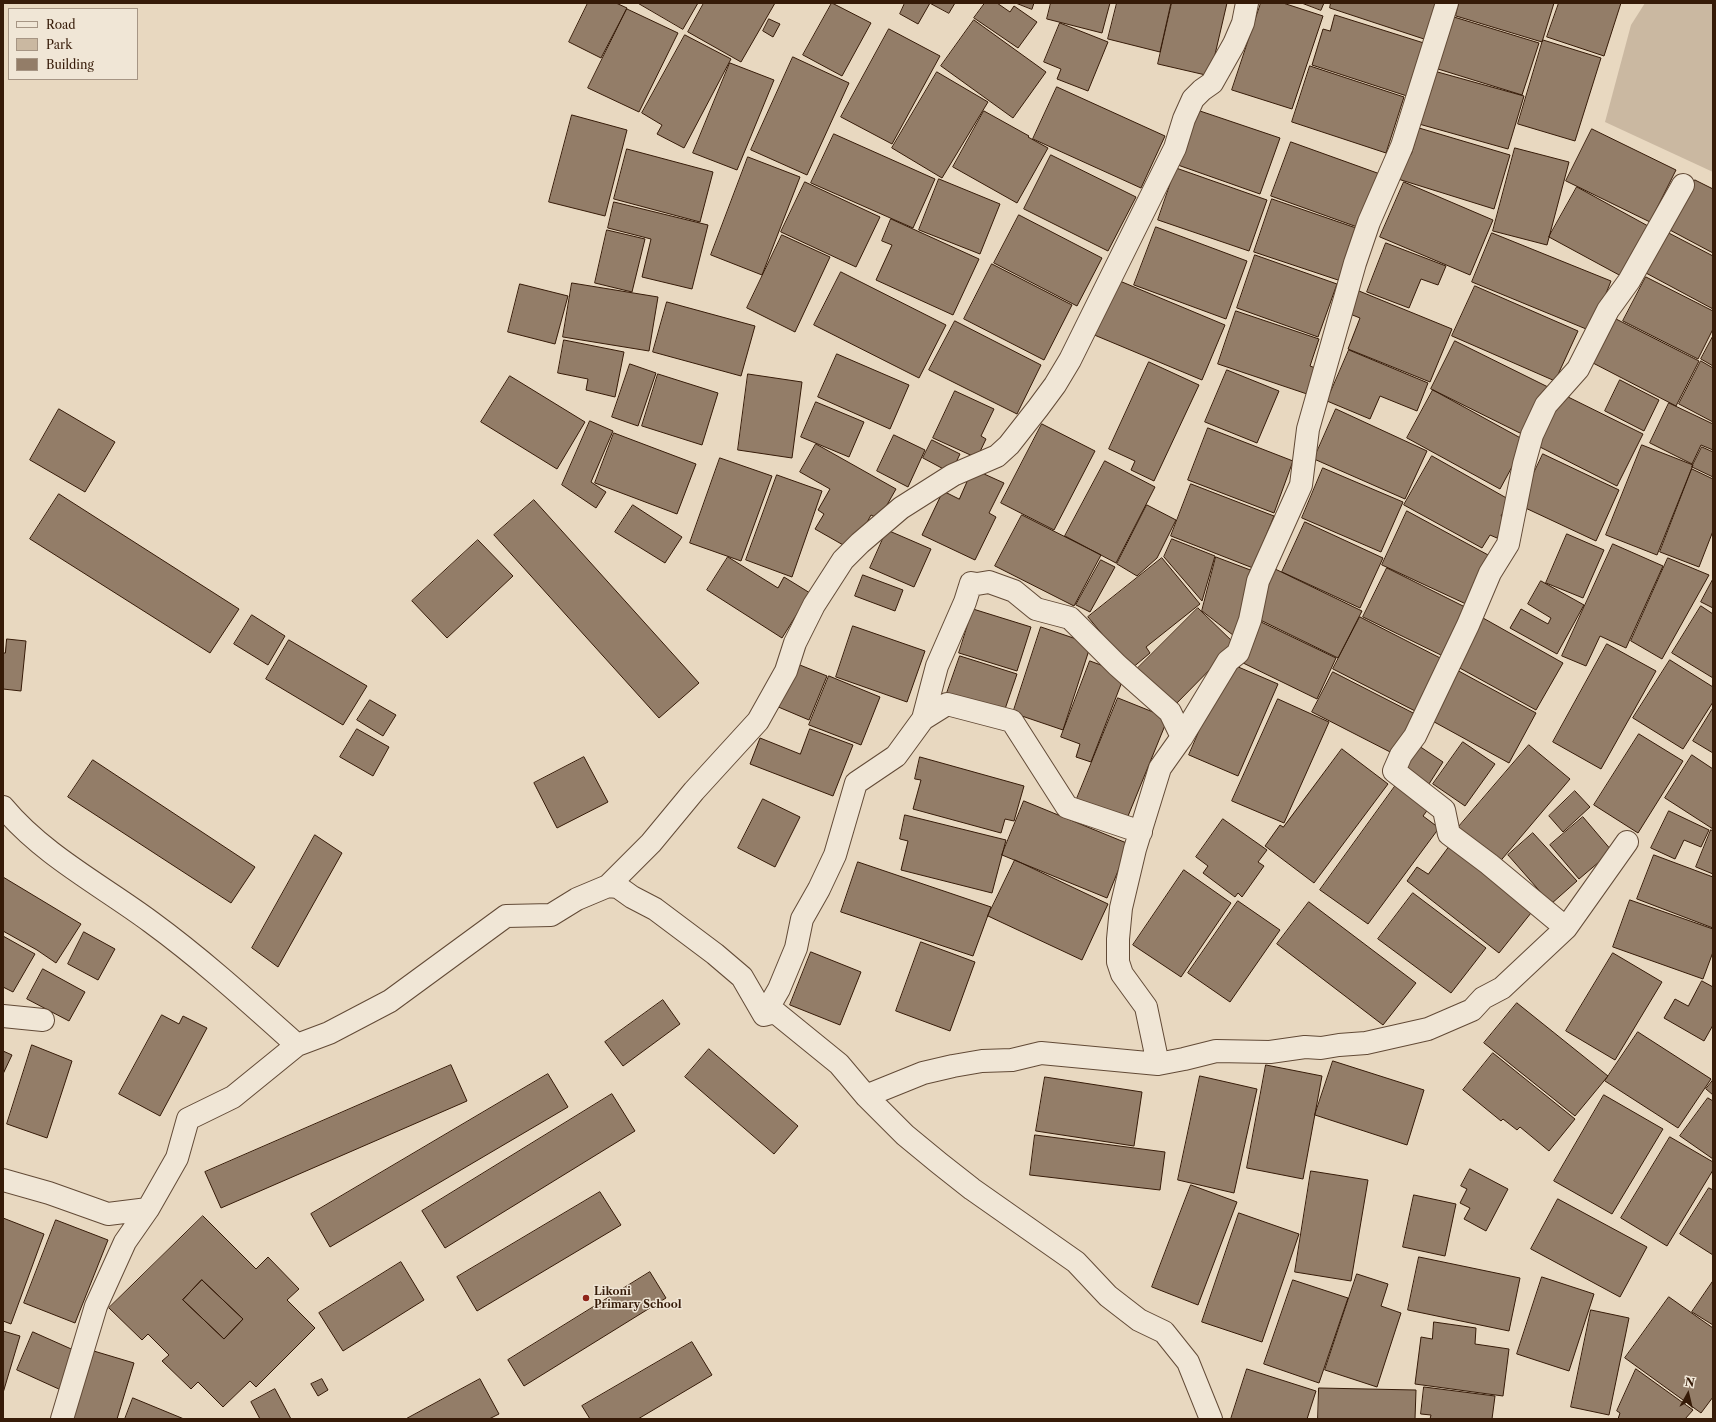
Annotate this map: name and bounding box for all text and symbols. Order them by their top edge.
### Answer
legend [8,8,138,80]
text: Road [46,17,76,32]
text: Park [46,37,72,52]
text: Building [46,57,94,72]
place label: Likoni Primary School [594,1285,682,1311]
marker: Likoni Primary School [581,1293,591,1303]
north arrow [1668,1374,1708,1414]
text: N [1684,1375,1695,1390]

